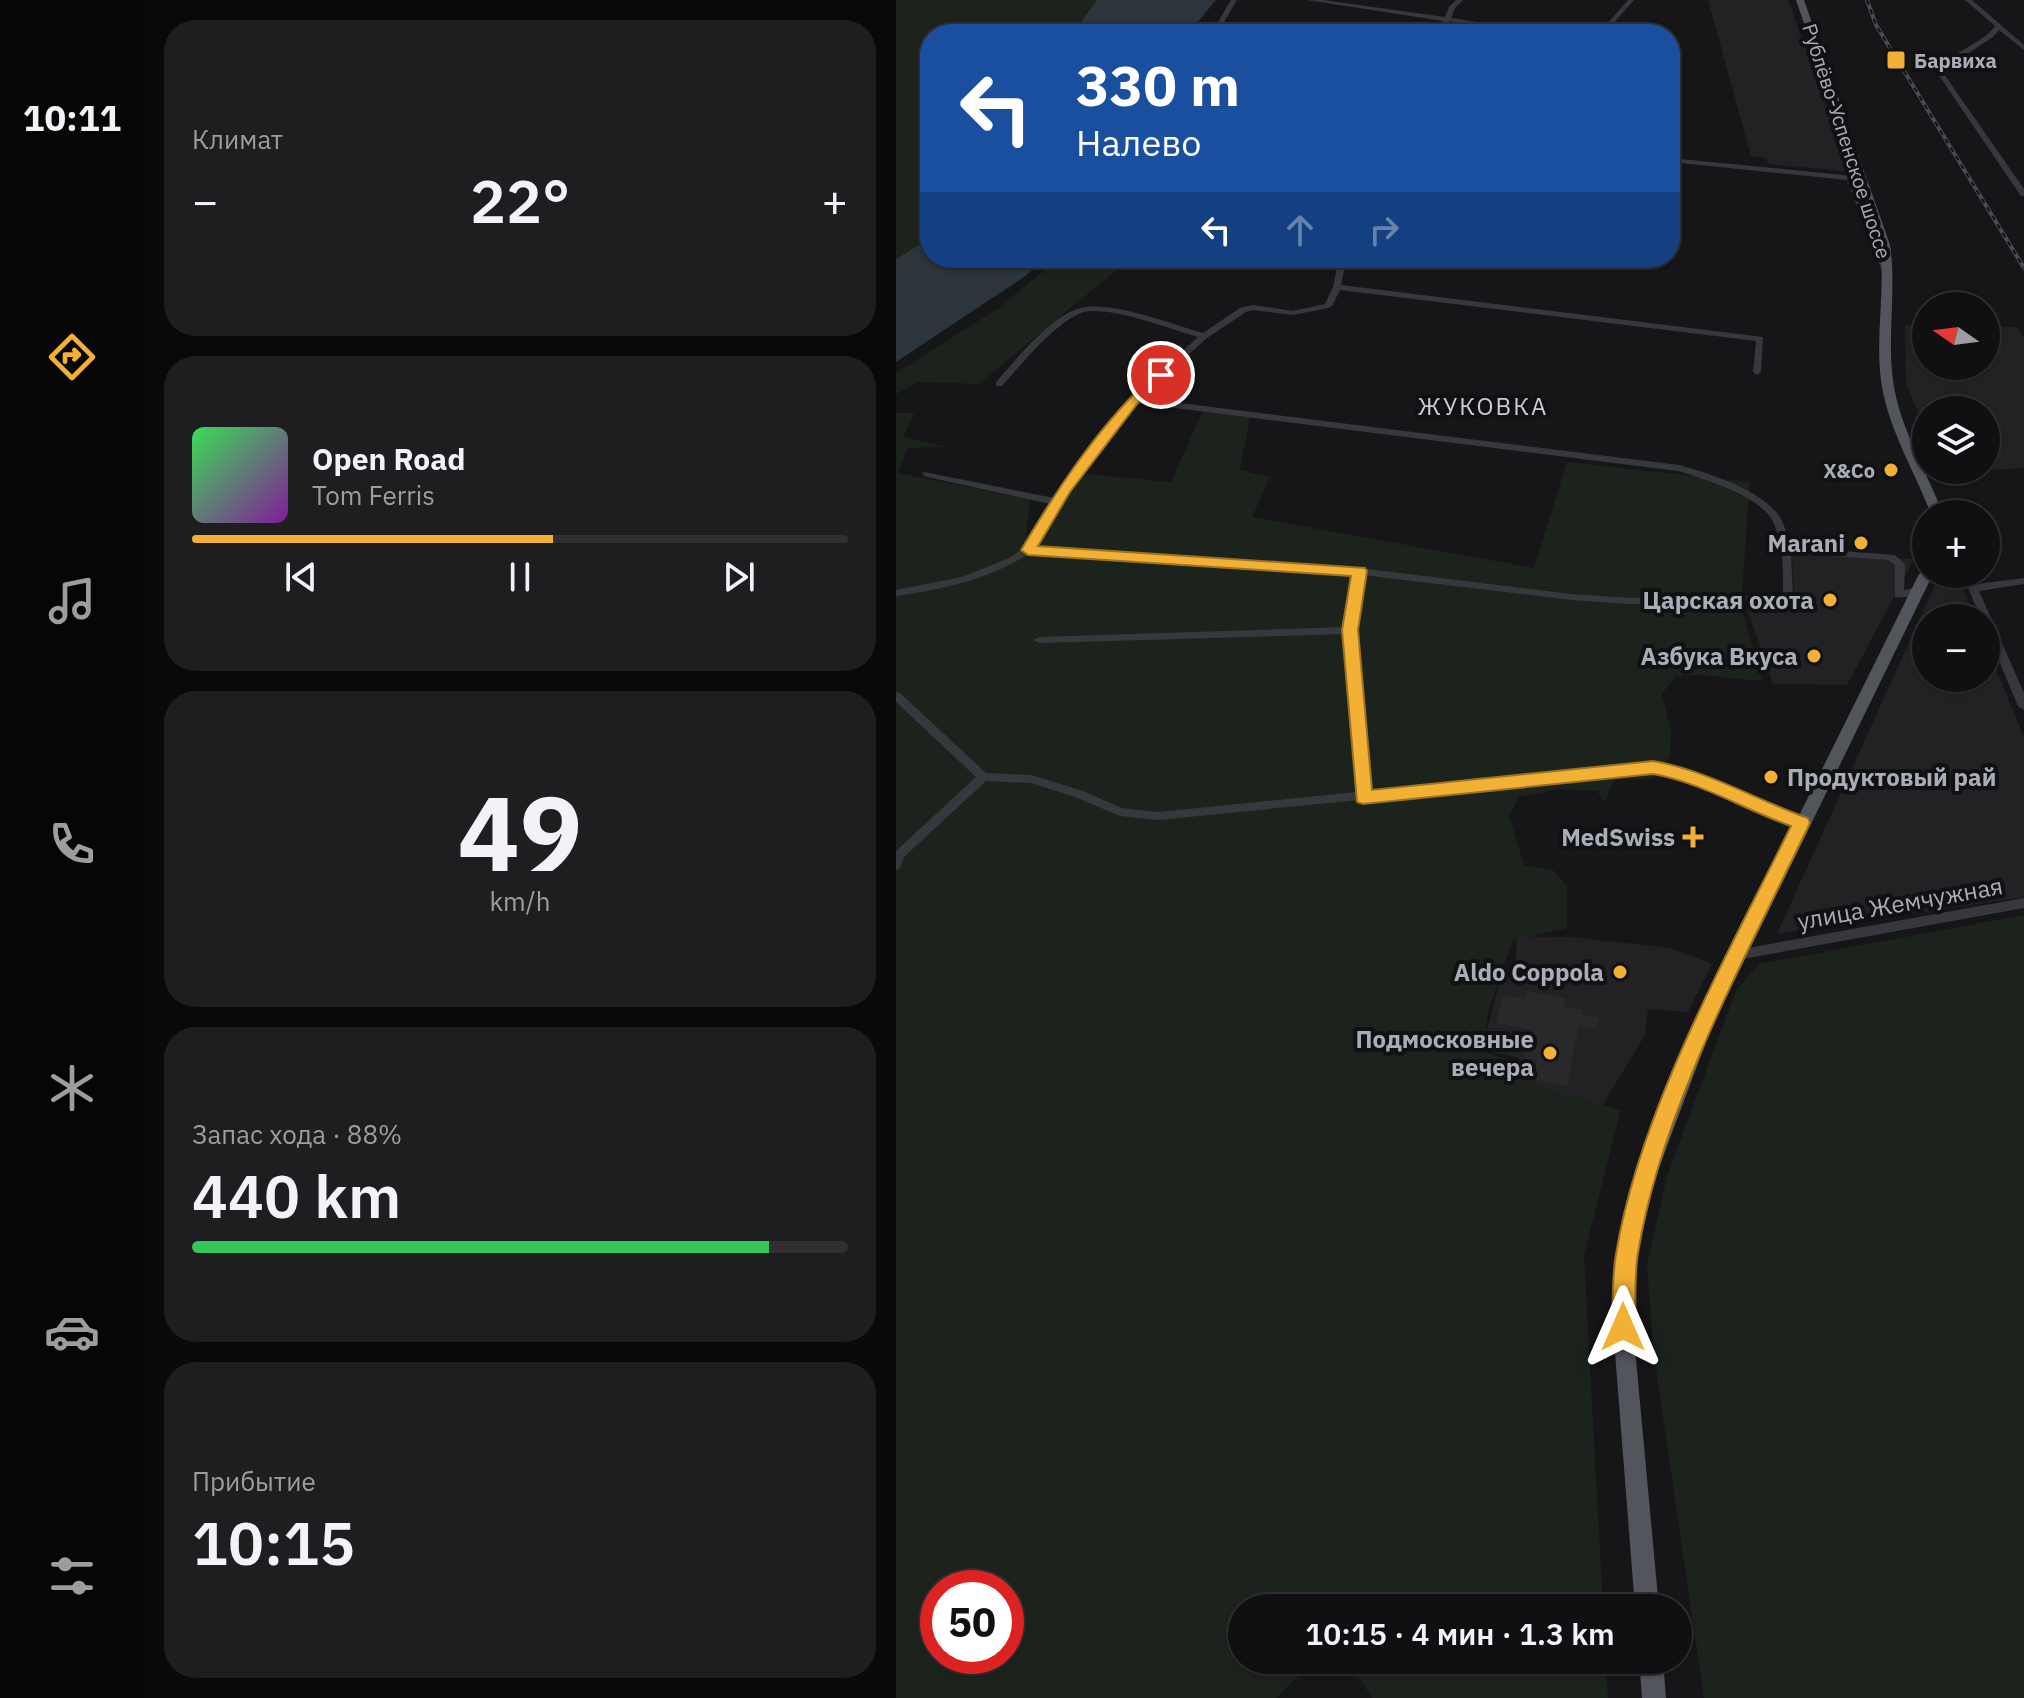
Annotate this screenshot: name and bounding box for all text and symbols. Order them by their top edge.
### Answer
street label: Рублёво-Успенское шоссе [1796,20,1898,262]
place label: Барвиха [1914,47,1997,74]
text: 330 m [1076,49,1240,121]
marker: Барвиха [1885,49,1907,71]
icon: left [944,56,1048,160]
text: 10:11 [23,94,121,141]
text: Налево [1076,119,1201,166]
text: Климат [192,122,283,156]
text: 22° [470,161,570,240]
text: − [192,172,218,229]
text: + [822,172,848,229]
icon: left [1194,208,1238,252]
icon: ahead [1278,208,1322,252]
icon: right [1362,208,1406,252]
north arrow [1912,292,2000,380]
map controls [1912,292,2000,692]
icon: directions [44,329,100,385]
pin [1127,341,1195,409]
icon: arrive [1139,353,1183,397]
district label: ЖУКОВКА [1418,390,1548,422]
button: layers [1912,396,2000,484]
text: Open Road [312,439,465,478]
place label: X&Co [1823,457,1875,484]
marker: X&Co [1882,461,1900,479]
text: Tom Ferris [312,478,435,512]
button: + [1912,500,2000,588]
place label: Marani [1768,527,1845,559]
marker: Marani [1852,534,1870,552]
icon: previous [279,555,323,599]
icon: pause [498,555,542,599]
icon: next [717,555,761,599]
icon: music [44,573,100,629]
place label: Царская охота [1643,584,1814,616]
marker: Царская охота [1821,591,1839,609]
button: − [1912,604,2000,692]
place label: Азбука Вкуса [1640,640,1798,672]
marker: Азбука Вкуса [1805,647,1823,665]
place label: Продуктовый рай [1787,761,1996,793]
text: 49 [458,764,582,900]
marker: Продуктовый рай [1762,768,1780,786]
icon: phone [44,816,100,872]
place label: MedSwiss [1561,821,1675,853]
marker: MedSwiss [1682,826,1704,848]
street label: улица Жемчужная [1795,869,2005,937]
text: km/h [489,884,551,918]
place label: Aldo Coppola [1454,956,1604,988]
marker: Aldo Coppola [1611,963,1629,981]
place label: Подмосковные вечера [1356,1023,1534,1083]
marker: Подмосковные вечера [1541,1044,1559,1062]
icon: climate [44,1060,100,1116]
text: Запас хода · 88% [192,1117,402,1151]
text: 440 km [192,1156,401,1235]
position arrow [1581,1285,1665,1369]
icon: car [44,1304,100,1360]
text: Прибытие [192,1464,316,1498]
text: 10:15 [192,1503,355,1582]
icon: filters [44,1548,100,1604]
speed limit sign: 50 [920,1570,1024,1674]
text: 10:15 · 4 мин · 1.3 km [1305,1614,1615,1653]

